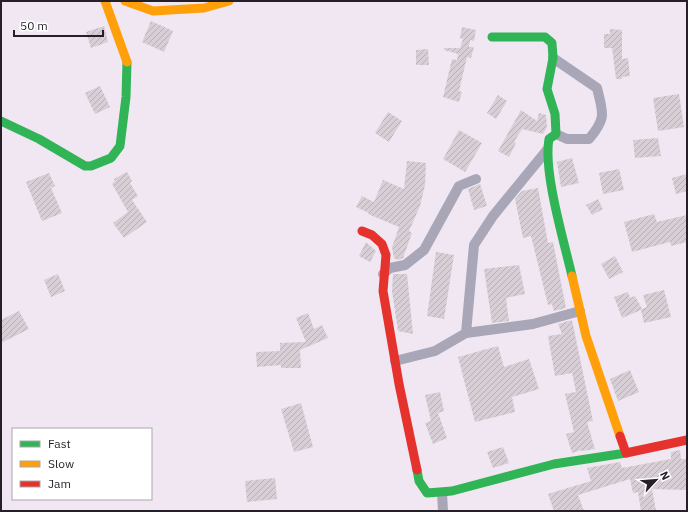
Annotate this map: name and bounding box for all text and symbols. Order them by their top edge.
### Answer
scale bar [14,12,103,38]
text: 50 m [20,18,48,33]
legend [12,428,152,500]
text: Fast [48,436,71,451]
text: Slow [48,456,74,471]
north arrow [636,460,676,500]
text: N [657,469,673,482]
text: Jam [48,476,71,491]

